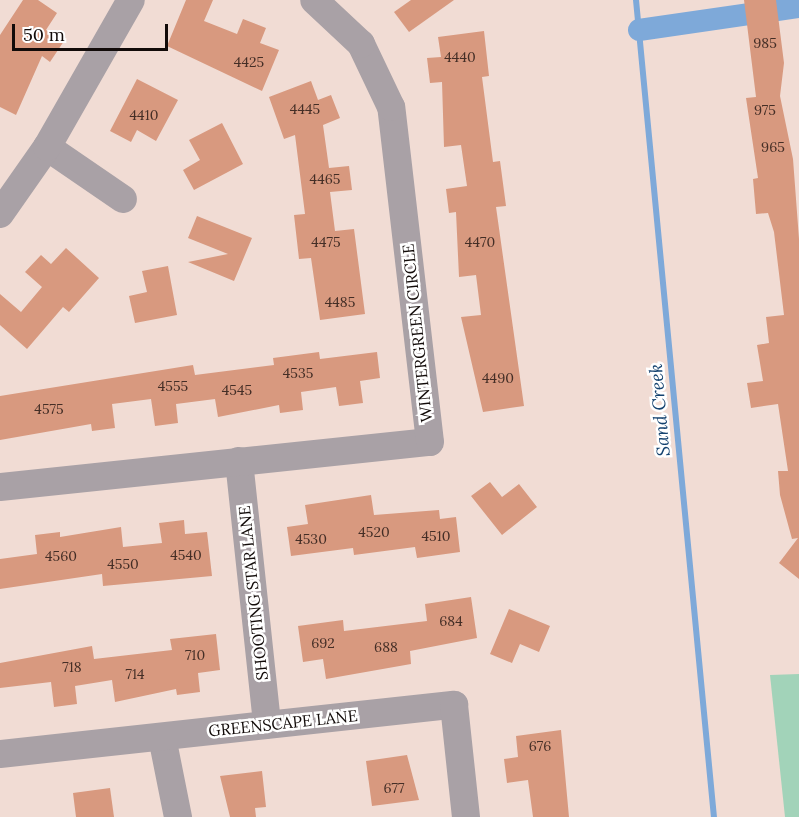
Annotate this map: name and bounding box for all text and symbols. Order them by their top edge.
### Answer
scale bar [15,12,171,50]
text: 50 m [23,23,65,46]
house number: 985 [753,35,777,51]
house number: 4440 [444,49,476,65]
house number: 4425 [234,54,264,70]
house number: 4445 [290,101,320,117]
house number: 975 [754,102,776,118]
house number: 4410 [130,107,158,123]
house number: 965 [761,139,785,155]
house number: 4465 [310,171,340,187]
house number: 4475 [311,234,341,250]
house number: 4470 [465,234,495,250]
street label: WINTERGREEN CIRCLE [398,243,436,423]
house number: 4485 [325,294,355,310]
water label: Sand Creek [645,363,675,457]
house number: 4535 [283,365,313,381]
house number: 4490 [482,370,514,386]
house number: 4555 [158,378,188,394]
house number: 4545 [222,382,252,398]
house number: 4575 [34,401,64,417]
street label: SHOOTING STAR LANE [234,505,272,681]
house number: 4520 [358,524,390,540]
house number: 4510 [421,528,451,544]
house number: 4530 [295,531,327,547]
house number: 4540 [170,547,202,563]
house number: 4560 [45,548,77,564]
house number: 4550 [107,556,139,572]
house number: 684 [439,613,463,629]
house number: 692 [311,635,335,651]
house number: 688 [374,639,398,655]
house number: 710 [185,647,205,663]
house number: 718 [62,659,82,675]
house number: 714 [125,666,145,682]
street label: GREENSCAPE LANE [207,706,359,740]
house number: 676 [529,738,551,754]
house number: 677 [384,780,404,796]

